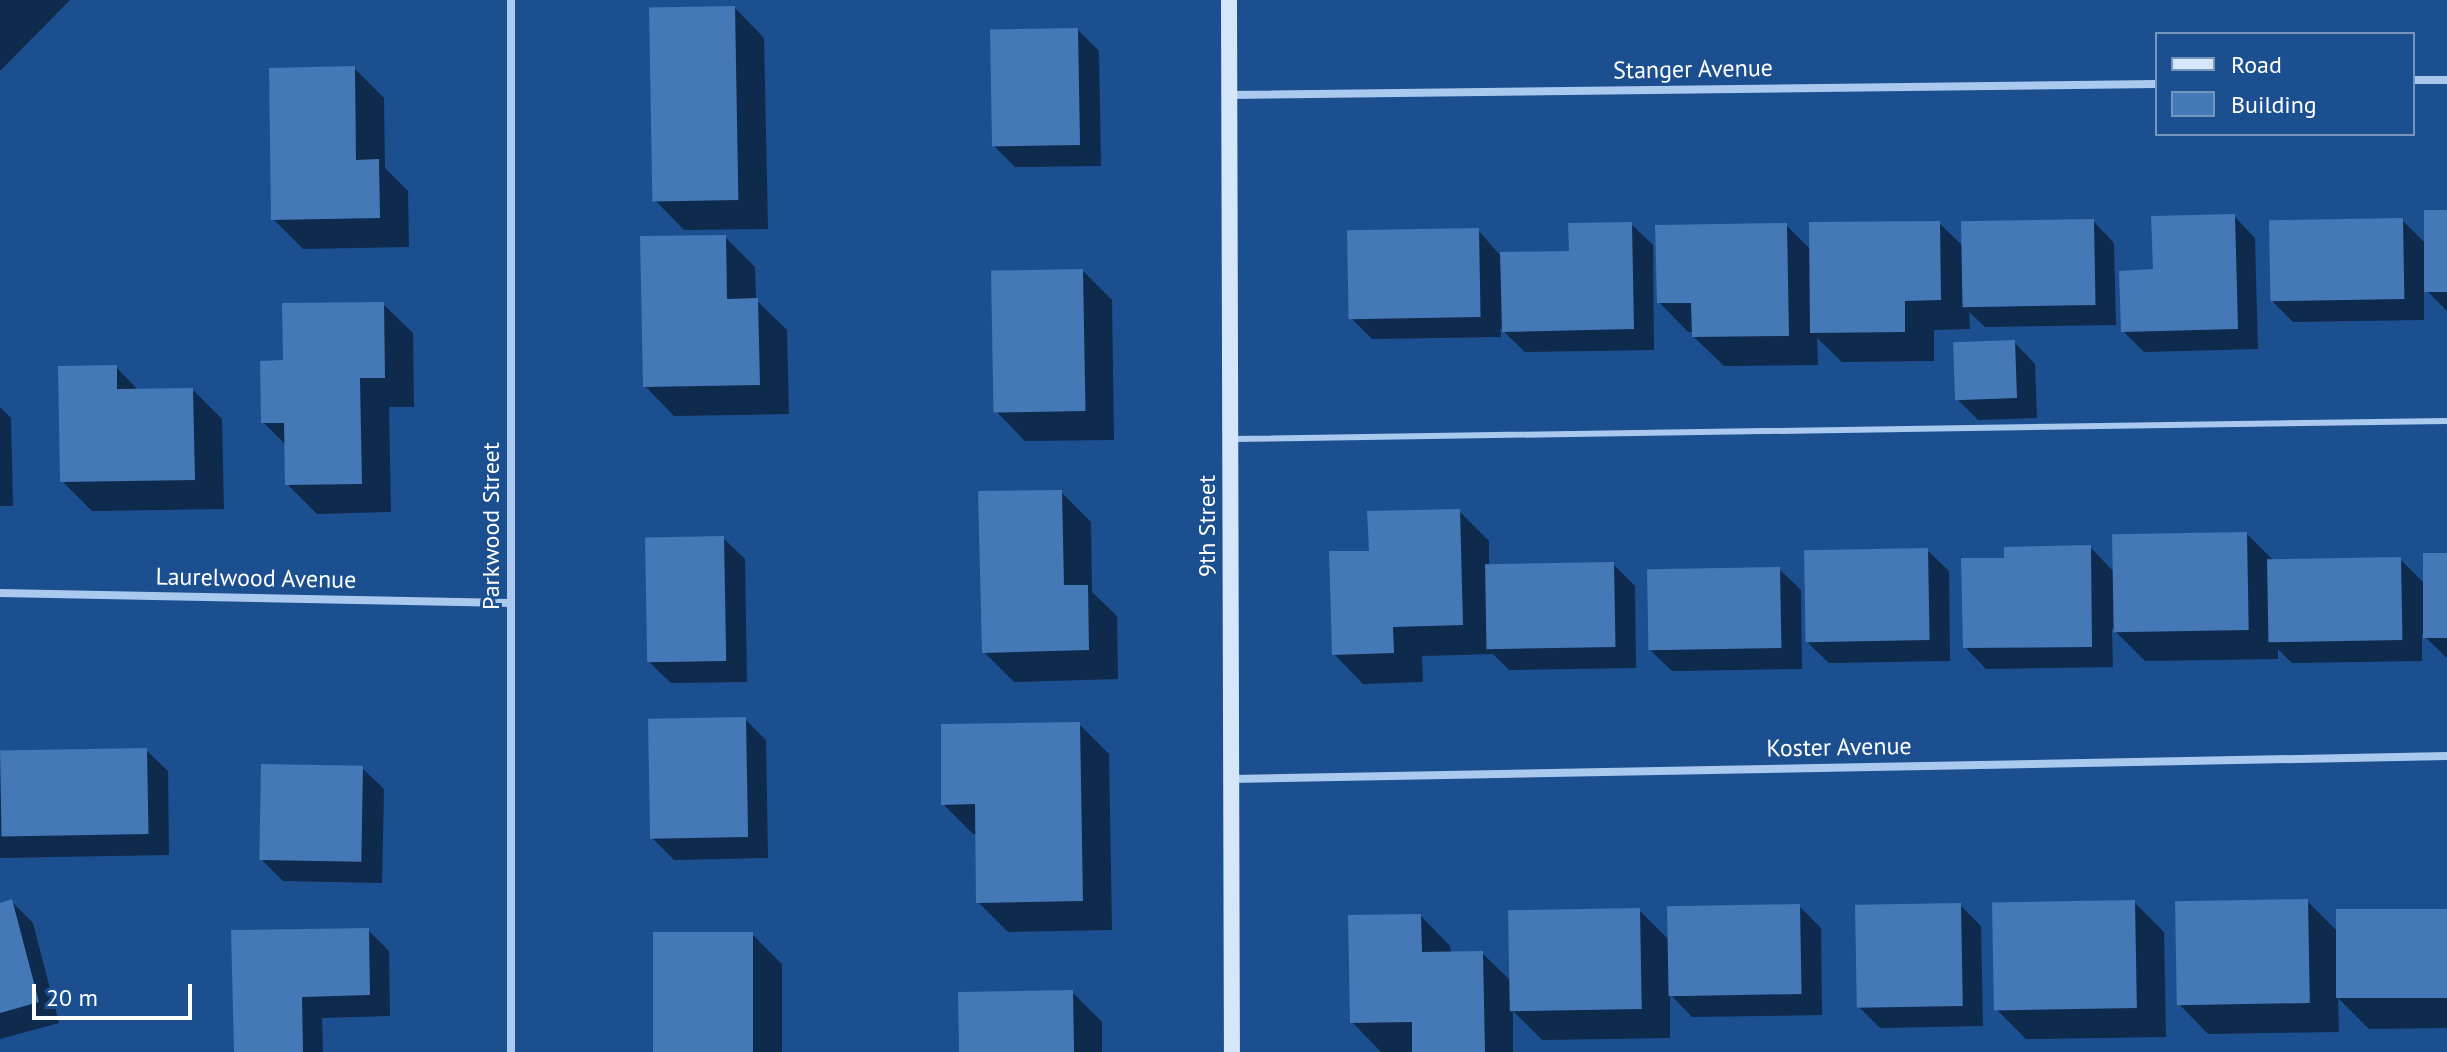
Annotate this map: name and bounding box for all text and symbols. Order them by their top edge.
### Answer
legend [2155,32,2415,136]
text: Road [2231,49,2282,80]
street label: Stanger Avenue [1613,53,1773,85]
text: Building [2231,89,2317,120]
street label: Parkwood Street [477,442,505,610]
street label: 9th Street [1193,475,1221,577]
street label: Laurelwood Avenue [155,562,357,594]
street label: Koster Avenue [1766,731,1912,763]
scale bar [36,968,196,1018]
text: 20 m [46,982,98,1013]

